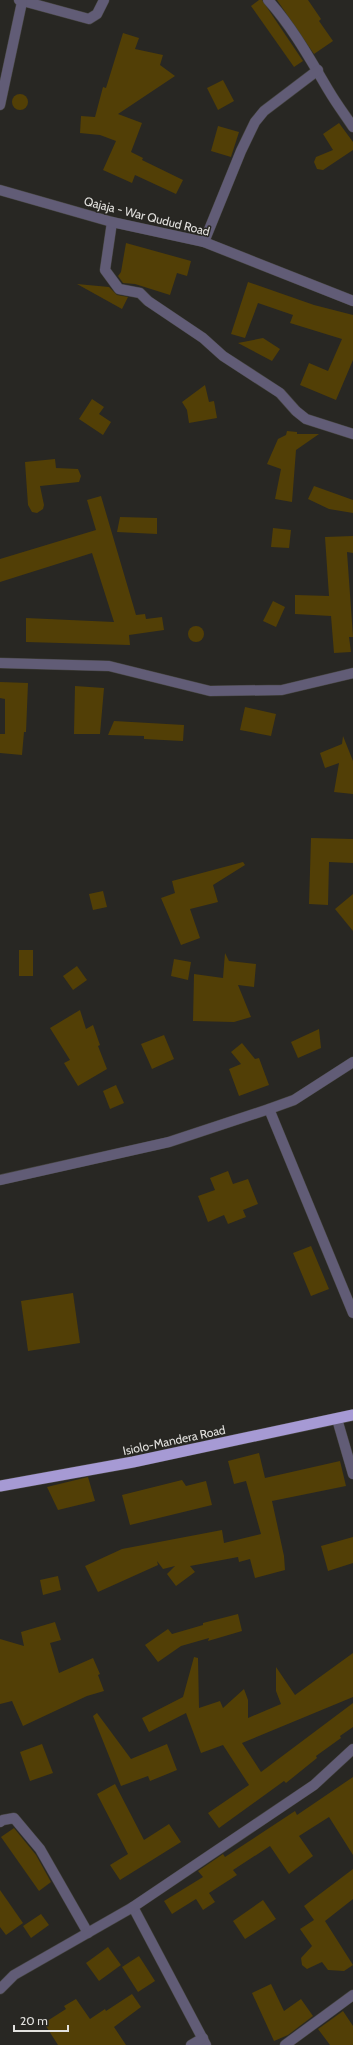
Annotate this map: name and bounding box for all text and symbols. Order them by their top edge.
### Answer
street label: Qajaja - War Qudud Road [83,193,211,239]
street label: Isiolo-Mandera Road [121,1422,227,1458]
scale bar [14,2007,68,2033]
text: 20 m [20,2013,48,2028]

